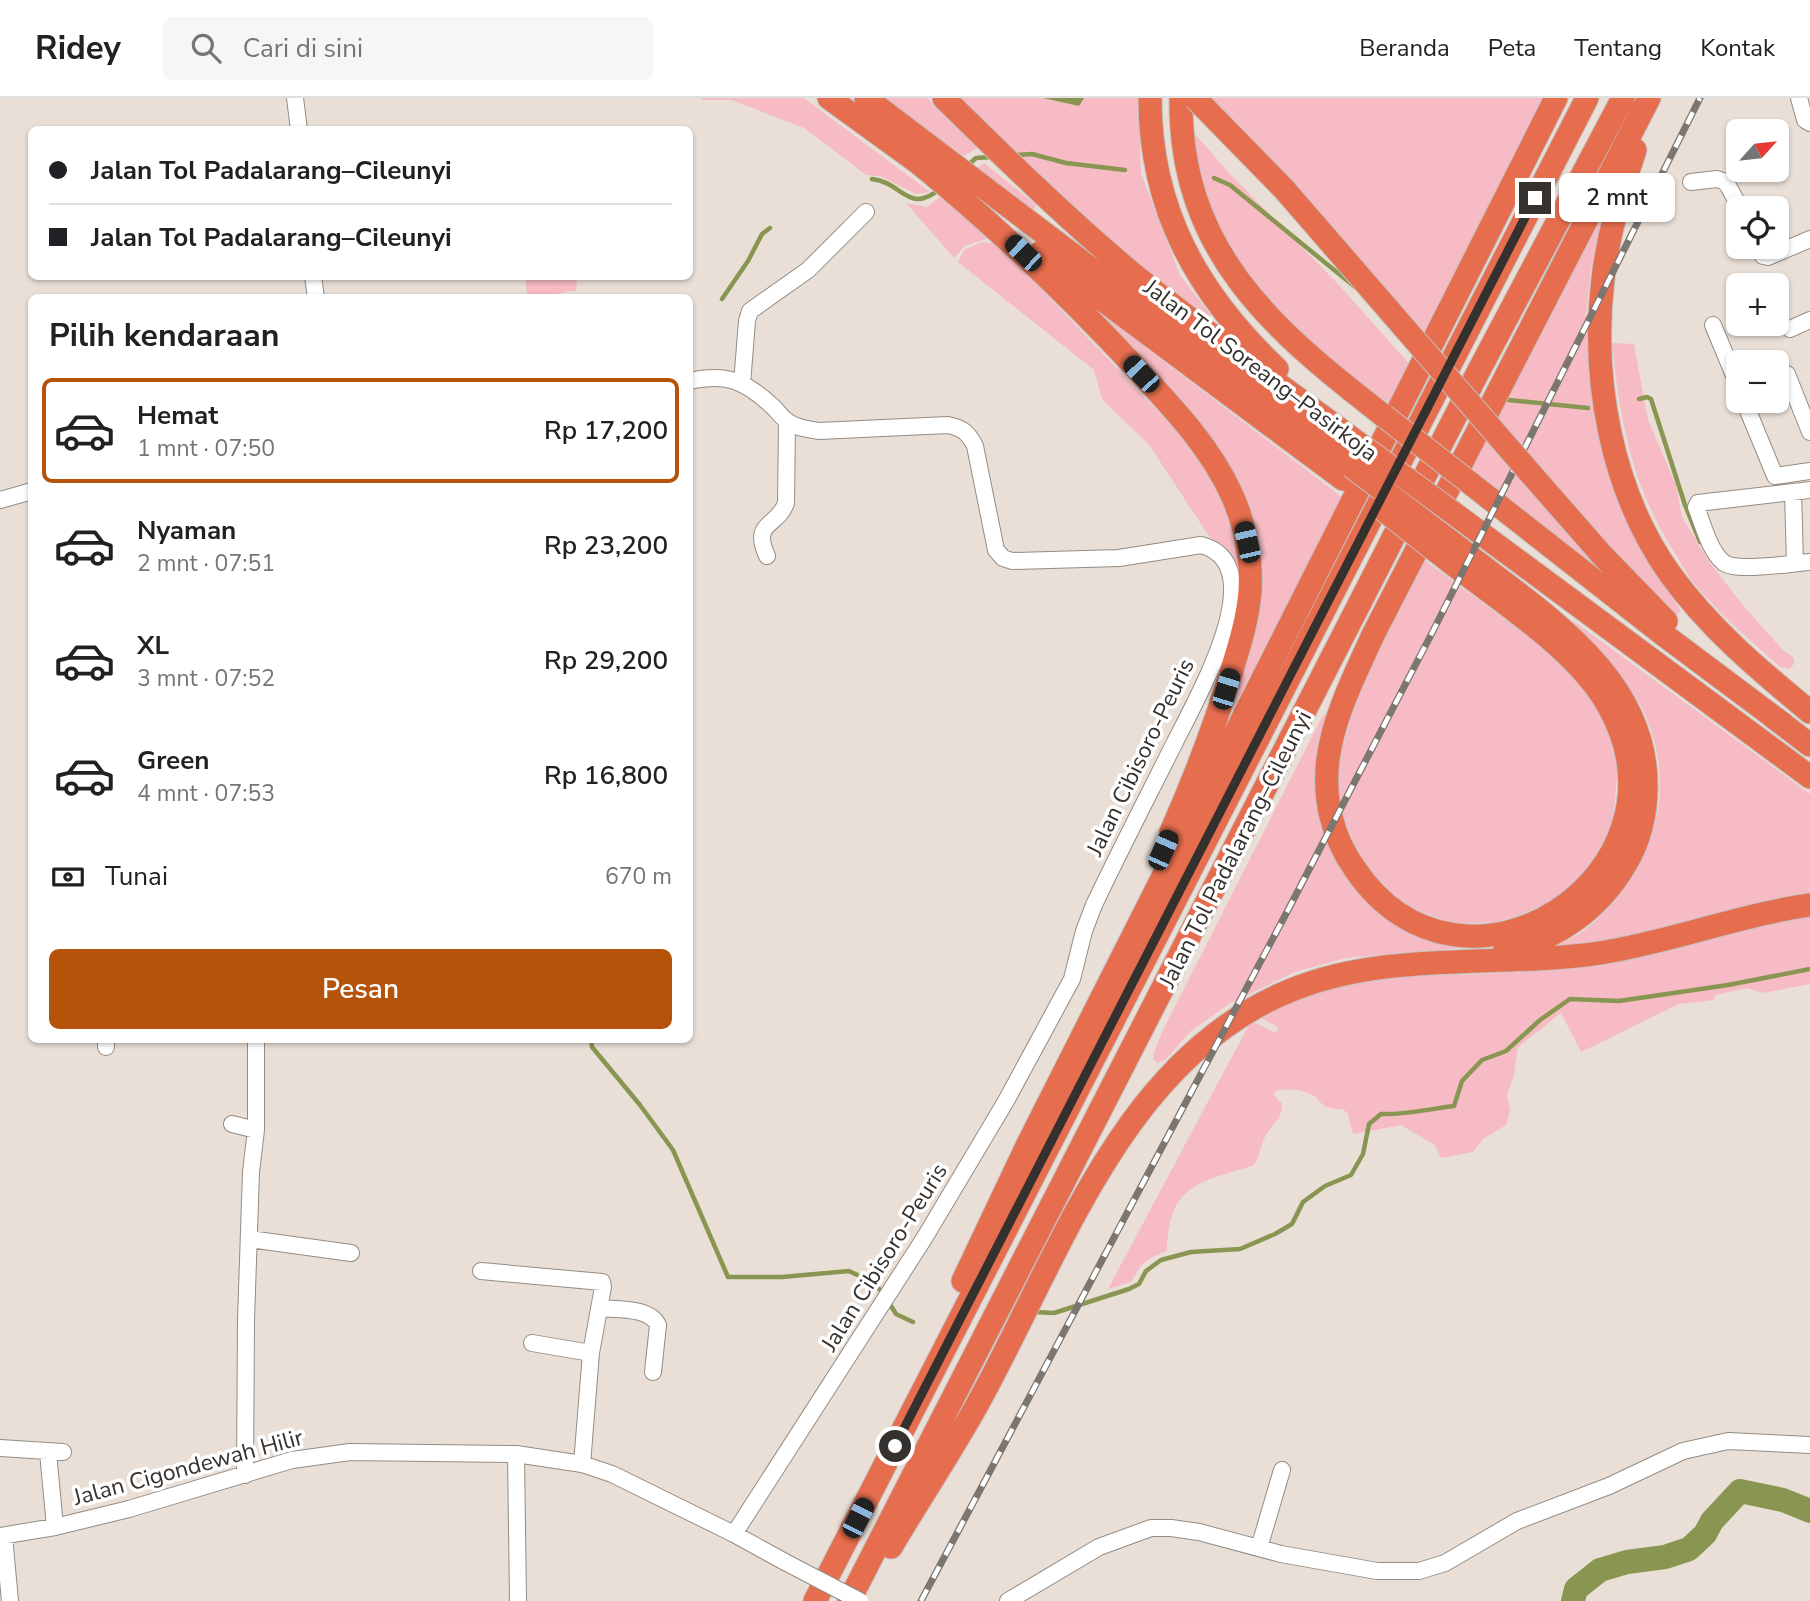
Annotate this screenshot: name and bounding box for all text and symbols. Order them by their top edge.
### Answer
search box [163,17,653,80]
text: Ridey [35,26,121,71]
icon: search [187,29,225,67]
text: Cari di sini [243,31,363,66]
text: Beranda [1359,32,1450,64]
text: Peta [1488,32,1536,64]
text: Tentang [1574,32,1662,64]
text: Kontak [1700,32,1775,64]
north arrow [1726,119,1788,182]
map controls [1726,119,1789,413]
text: Jalan Tol Padalarang–Cileunyi [91,153,452,188]
callout: 2 mnt [1560,174,1675,222]
route end [1519,182,1551,214]
text: 2 mnt [1586,182,1648,213]
button: locate [1726,196,1789,259]
text: Jalan Tol Padalarang–Cileunyi [91,220,452,255]
car [1001,231,1046,275]
street label: Jalan Tol Soreang–Pasirkoja [1137,272,1384,469]
button: + [1726,273,1789,336]
text: Pilih kendaraan [49,314,279,357]
button: − [1726,350,1789,413]
car [1119,351,1164,397]
text: Hemat [137,398,218,433]
icon: car [53,399,116,462]
text: Rp 17,200 [544,413,668,448]
text: 1 mnt · 07:50 [137,433,275,464]
text: Nyaman [137,513,236,548]
icon: car [53,514,116,577]
car [1233,519,1262,565]
text: Rp 23,200 [544,528,668,563]
text: 2 mnt · 07:51 [137,548,275,579]
text: XL [137,628,169,663]
icon: car [53,629,116,692]
text: Rp 29,200 [544,643,668,678]
street label: Jalan Cibisoro-Peuris [1079,653,1202,862]
text: 3 mnt · 07:52 [137,663,275,694]
car [1210,666,1243,712]
street label: Jalan Tol Padalarang–Cileunyi [1151,705,1319,994]
text: Green [137,743,210,778]
icon: car [53,744,116,807]
text: Rp 16,800 [544,758,668,793]
text: 4 mnt · 07:53 [137,778,275,809]
car [1145,827,1182,873]
icon: cash [49,858,87,896]
text: Tunai [105,859,168,894]
text: 670 m [605,861,672,892]
button: Pesan [49,949,672,1029]
street label: Jalan Cibisoro-Peuris [814,1158,955,1358]
street label: Jalan Cigondewah Hilir [69,1422,307,1513]
route start [879,1430,911,1462]
car [840,1495,877,1541]

